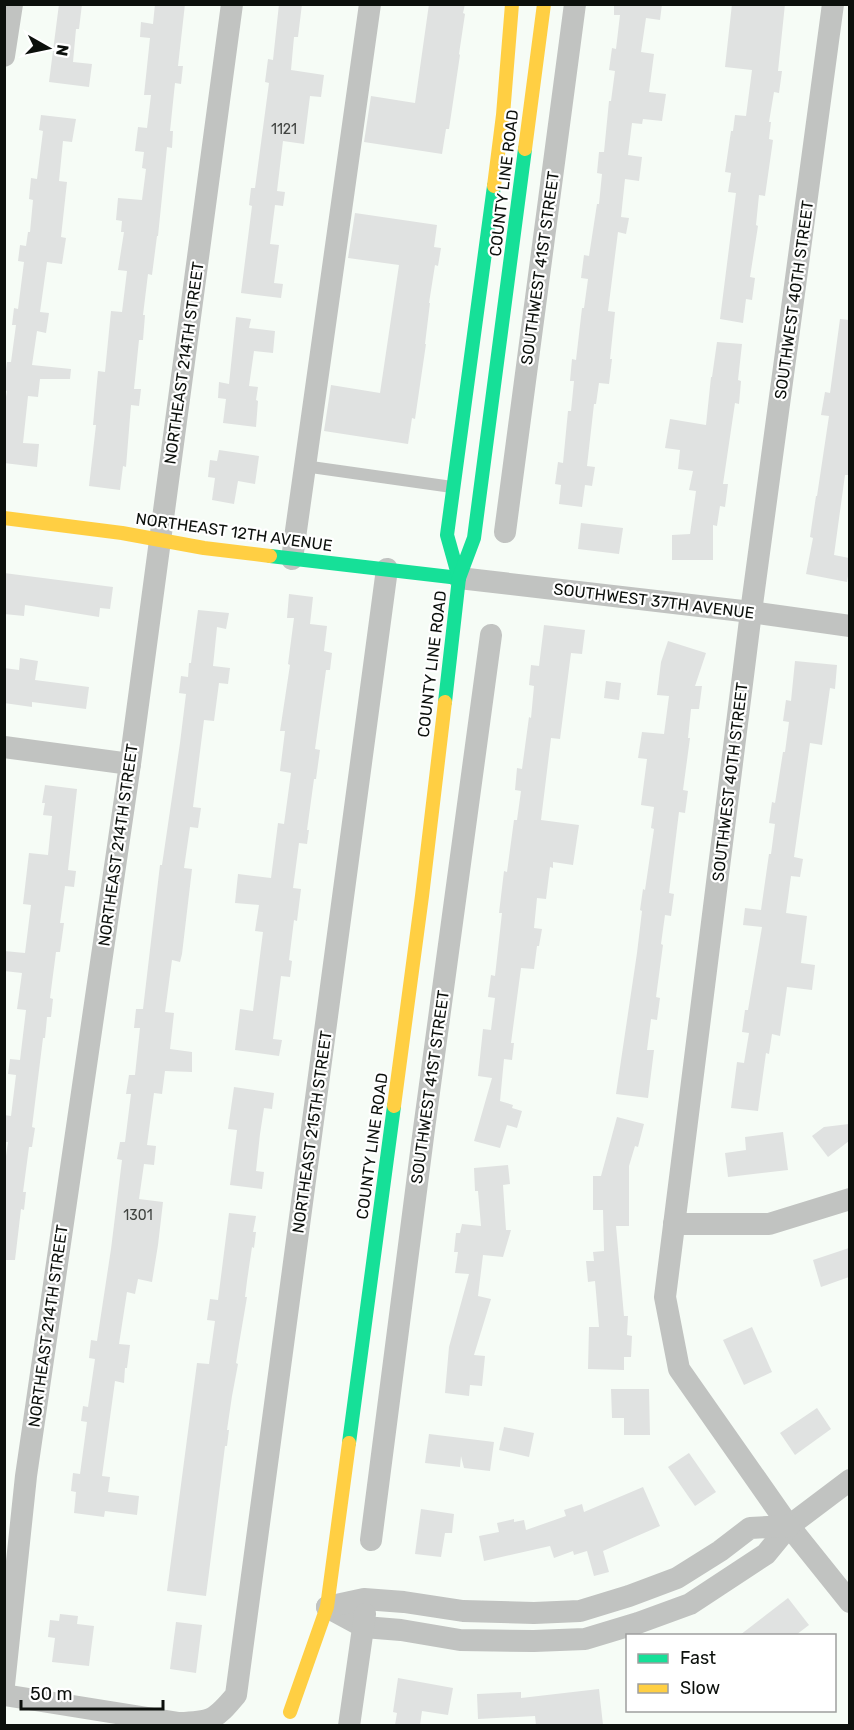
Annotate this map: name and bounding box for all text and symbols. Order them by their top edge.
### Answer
north arrow [18,18,78,78]
text: N [52,43,73,57]
street label: COUNTY LINE ROAD [486,108,522,258]
house number: 1121 [271,121,297,138]
street label: SOUTHWEST 41ST STREET [517,170,563,366]
street label: SOUTHWEST 40TH STREET [771,199,817,401]
street label: NORTHEAST 214TH STREET [160,260,208,466]
street label: NORTHEAST 12TH AVENUE [134,509,334,555]
street label: SOUTHWEST 37TH AVENUE [553,579,755,623]
street label: COUNTY LINE ROAD [414,589,450,739]
street label: SOUTHWEST 40TH STREET [708,681,752,883]
street label: NORTHEAST 214TH STREET [94,742,142,948]
street label: SOUTHWEST 41ST STREET [407,989,453,1185]
street label: NORTHEAST 215TH STREET [288,1029,336,1235]
street label: COUNTY LINE ROAD [352,1071,392,1221]
house number: 1301 [123,1207,153,1224]
street label: NORTHEAST 214TH STREET [24,1223,72,1429]
legend [626,1634,836,1712]
text: Fast [680,1647,716,1669]
scale bar [21,1673,164,1711]
text: Slow [680,1677,720,1699]
text: 50 m [30,1683,73,1705]

